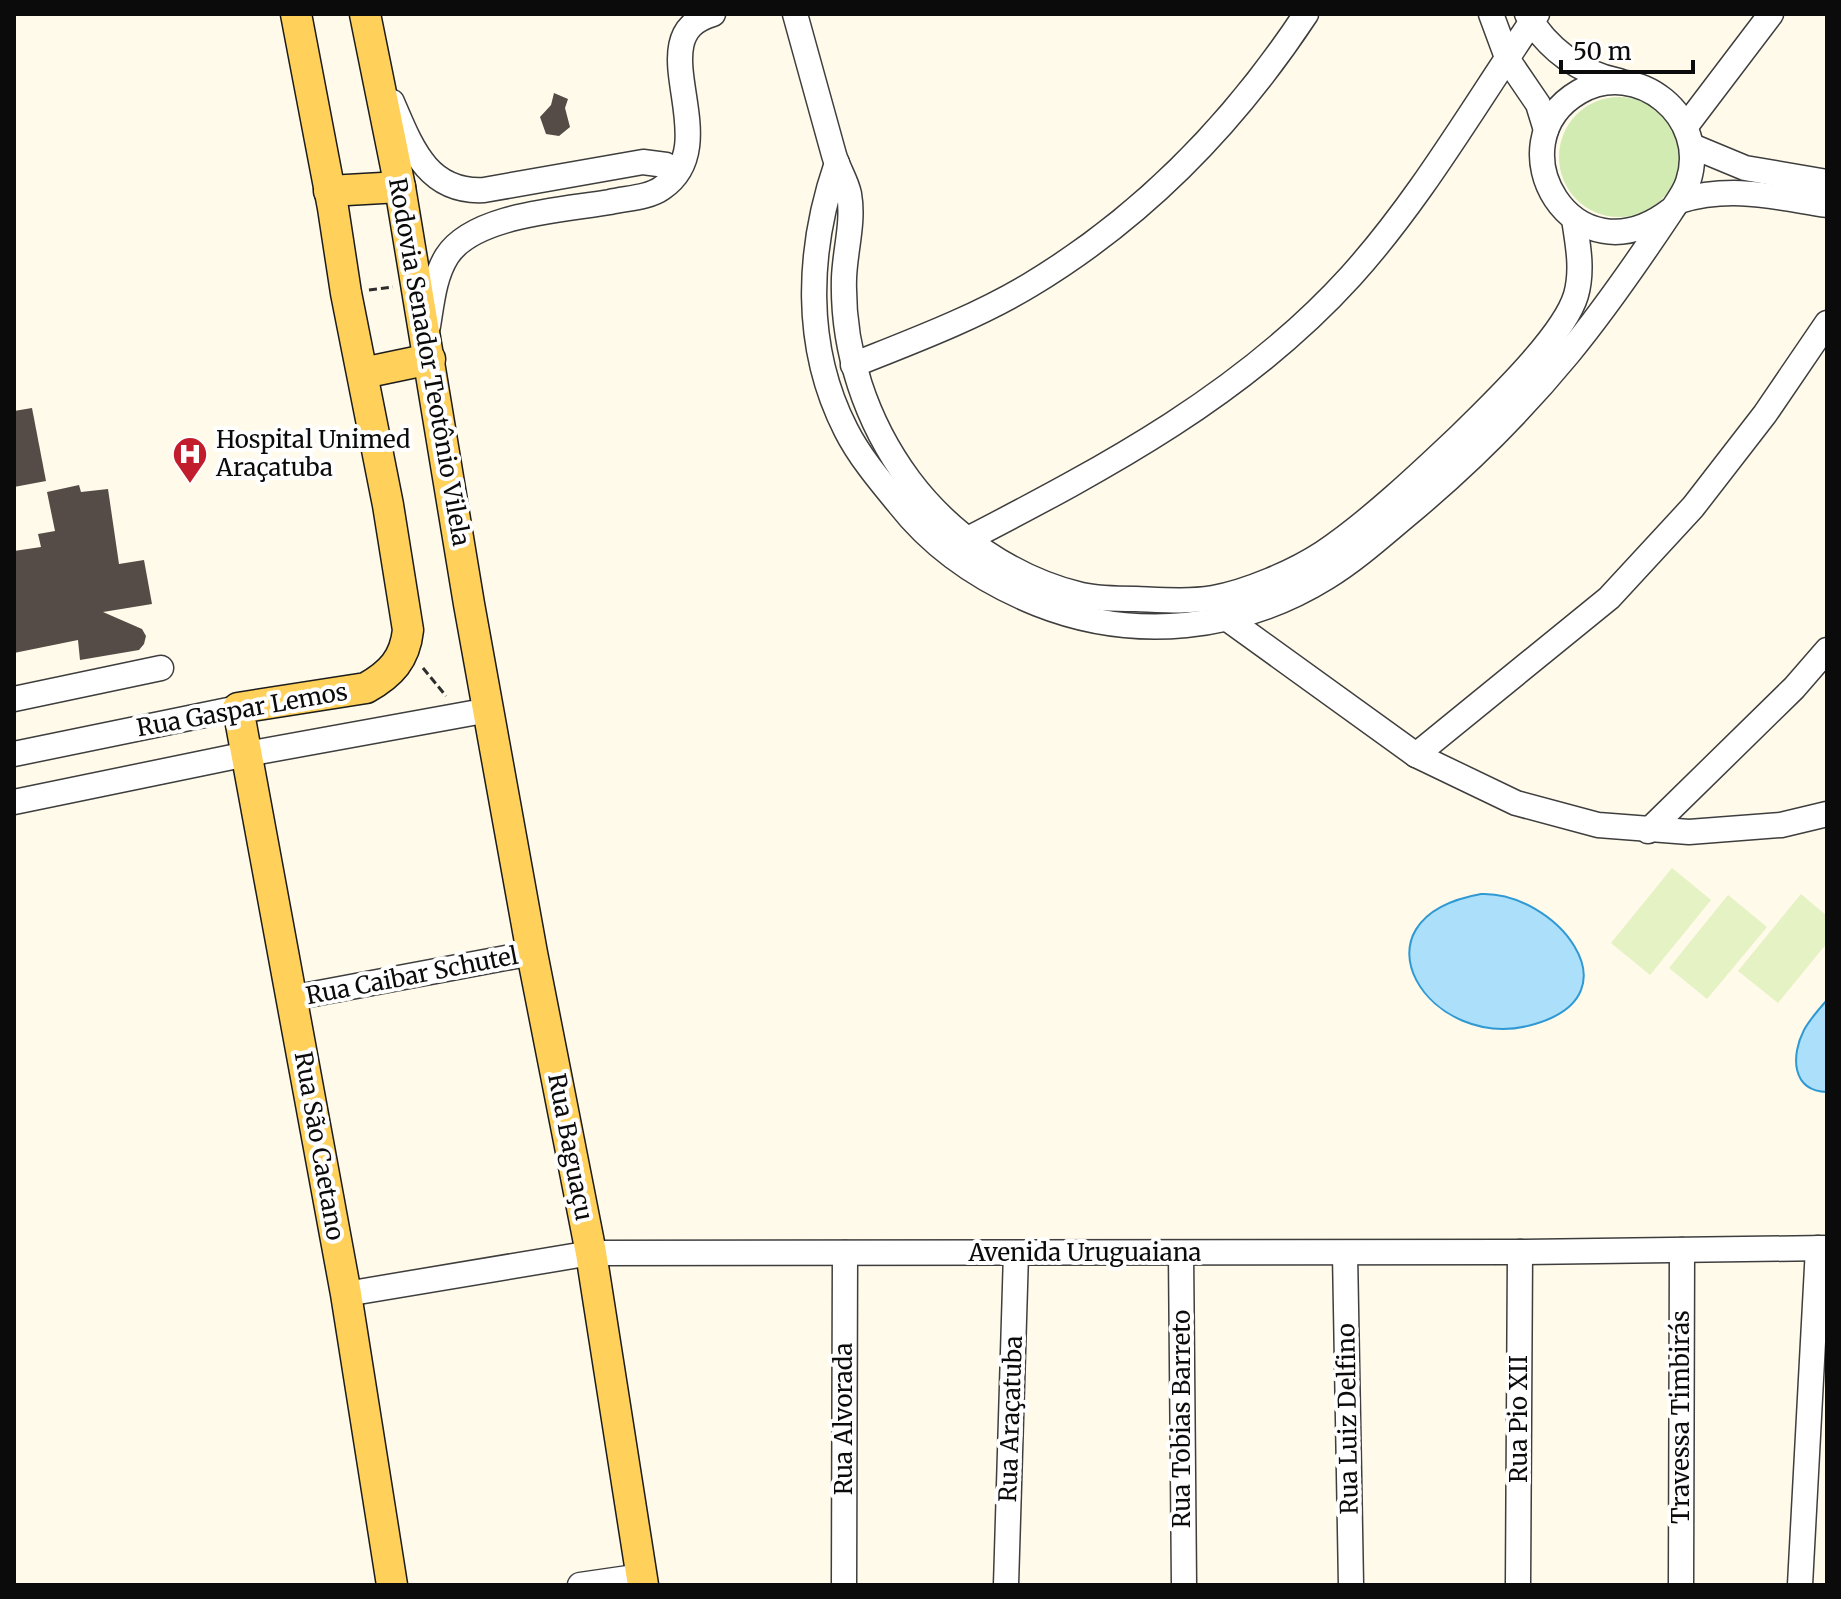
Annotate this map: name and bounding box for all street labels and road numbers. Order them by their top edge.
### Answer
street label: Rodovia Senador Teotônio Vilela [382,175,477,549]
street label: Rua Gaspar Lemos [134,676,350,743]
street label: Rua Caibar Schutel [303,940,521,1011]
street label: Rua São Caetano [288,1049,351,1243]
street label: Rua Baguaçu [541,1071,600,1223]
street label: Avenida Uruguaiana [968,1237,1202,1268]
street label: Rua Tobias Barreto [1166,1310,1197,1528]
street label: Travessa Timbirás [1665,1310,1696,1524]
street label: Rua Luiz Delfino [1330,1323,1365,1515]
street label: Rua Araçatuba [992,1335,1029,1503]
street label: Rua Alvorada [828,1343,859,1495]
street label: Rua Pio XII [1503,1355,1534,1483]

